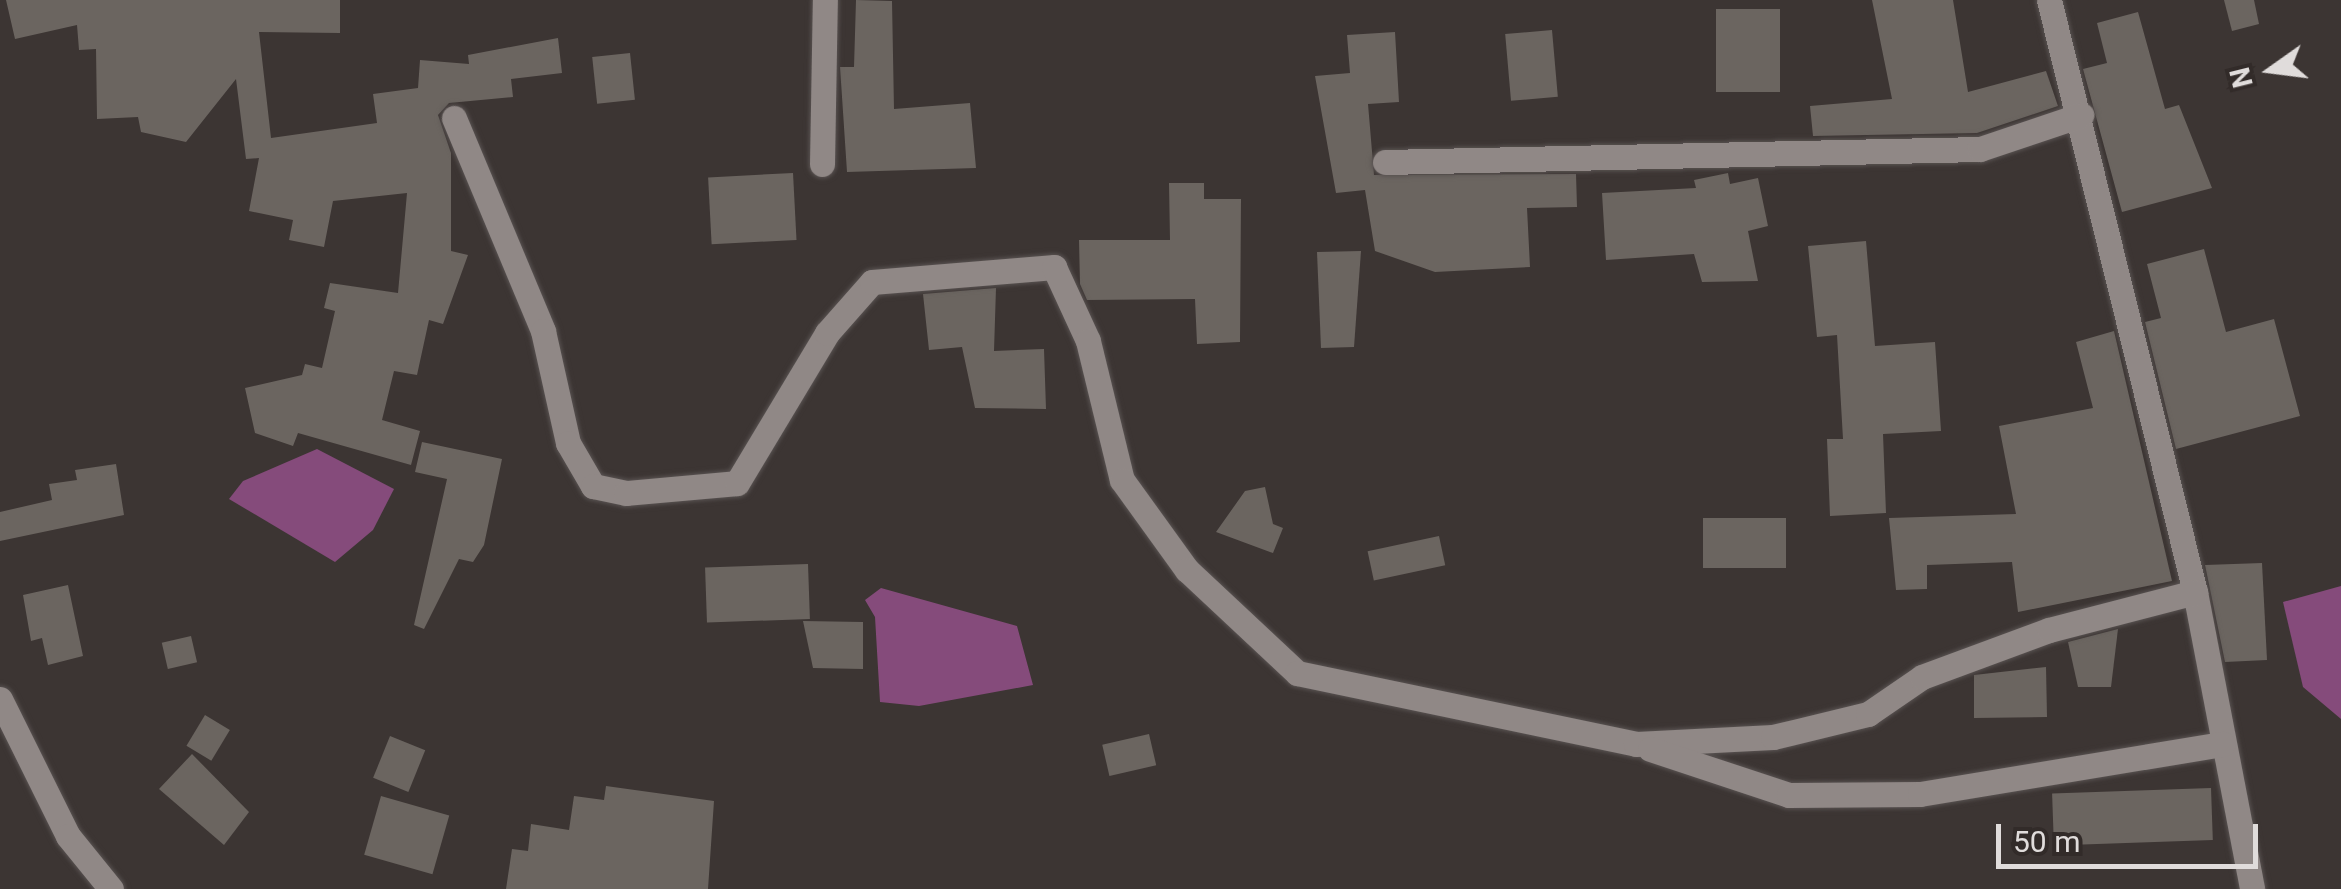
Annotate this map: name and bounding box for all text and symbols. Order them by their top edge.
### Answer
north arrow [2221,20,2321,120]
text: N [2223,64,2260,91]
scale bar [2001,804,2264,866]
text: 50 m [2013,824,2080,859]

